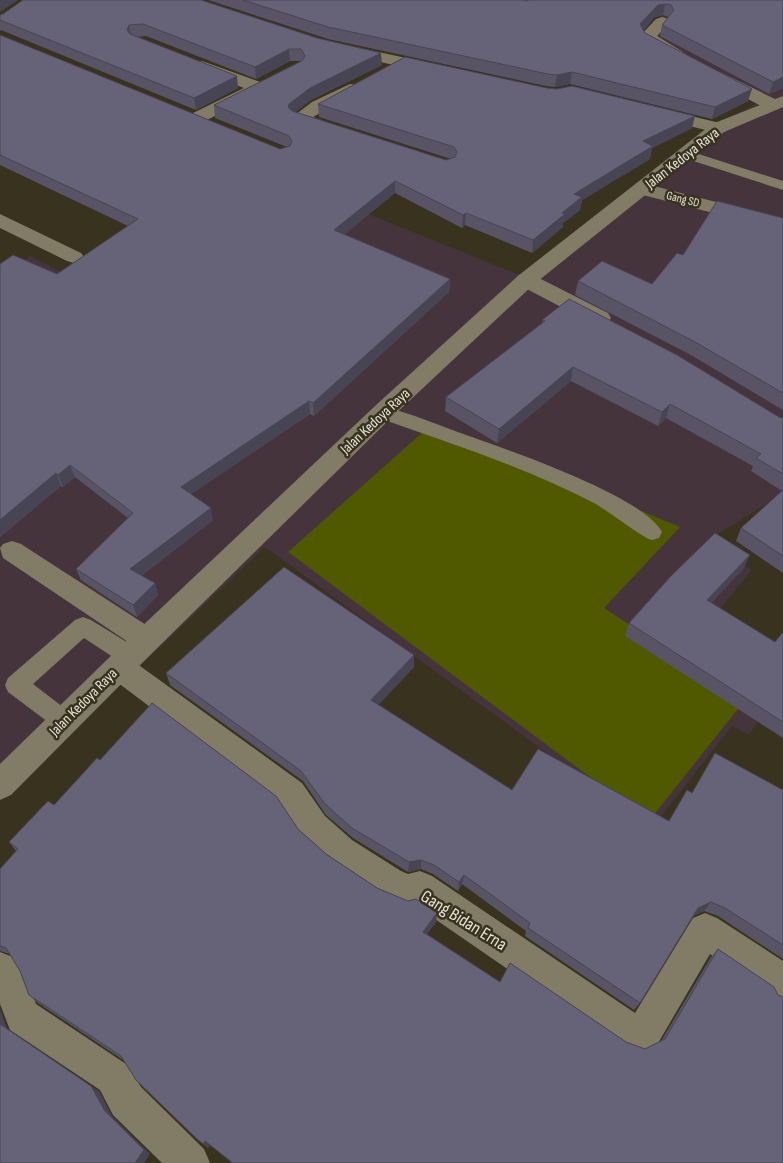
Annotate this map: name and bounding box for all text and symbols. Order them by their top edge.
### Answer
street label: Jalan Kedoya Raya [641,123,723,194]
street label: Gang SD [665,188,701,211]
street label: Jalan Kedoya Raya [336,384,414,459]
street label: Jalan Kedoya Raya [45,664,122,741]
street label: Gang Bidan Erna [417,886,511,955]

